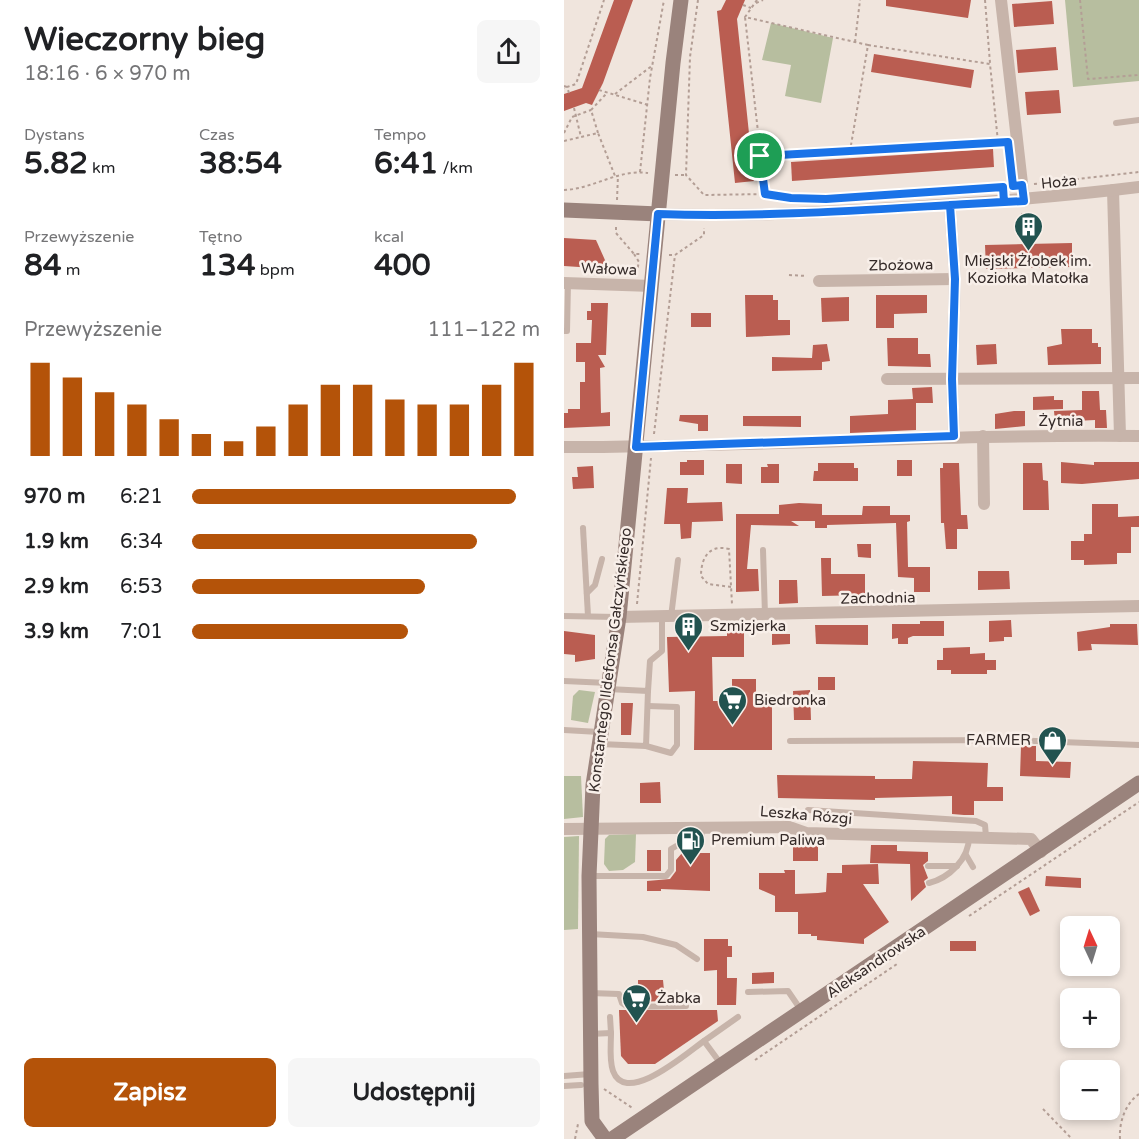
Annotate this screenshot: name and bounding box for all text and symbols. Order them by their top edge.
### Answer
text: Wieczorny bieg [24,20,265,59]
button: share [477,20,540,83]
text: 18:16 · 6 × 970 m [24,62,191,86]
text: Dystans [24,125,85,145]
text: Czas [199,125,235,145]
text: Tempo [374,125,426,145]
pin [734,130,785,181]
icon: arrive [743,139,776,172]
text: 5.82 [24,145,88,182]
text: 38:54 [199,145,282,182]
text: 6:41 [374,145,438,182]
text: km [88,158,115,178]
text: /km [438,158,473,178]
street label: Hoża [1040,171,1078,193]
building icon: Miejski Żłobek im. Koziołka Matołka [1012,210,1044,252]
text: Przewyższenie [24,227,134,247]
text: Tętno [199,227,242,247]
text: kcal [374,227,404,247]
text: 84 [24,247,62,284]
text: 134 [199,247,256,284]
text: 400 [374,247,431,284]
place label: Miejski Żłobek im. Koziołka Matołka [964,252,1092,287]
street label: Zbożowa [868,255,934,275]
street label: Wałowa [581,259,637,279]
text: m [62,260,81,280]
text: bpm [256,260,295,280]
text: Przewyższenie [24,318,162,342]
text: 111–122 m [427,318,540,342]
street label: Żytnia [1039,412,1083,430]
text: 970 m [24,485,85,509]
text: 6:21 [120,485,163,509]
street label: Konstantego Ildefonsa Gałczyńskiego [585,527,635,793]
text: 1.9 km [24,530,89,554]
text: 6:34 [120,530,163,554]
text: 2.9 km [24,575,89,599]
text: 6:53 [120,575,163,599]
street label: Zachodnia [840,588,916,608]
building icon: Szmizjerka [673,610,705,652]
place label: Szmizjerka [710,617,786,635]
text: 3.9 km [24,620,89,644]
text: 7:01 [120,620,163,644]
supermarket icon: Biedronka [717,684,749,726]
place label: Biedronka [754,691,826,709]
shop icon: FARMER [1036,724,1068,766]
place label: FARMER [966,731,1031,749]
street label: Leszka Rózgi [759,802,853,828]
fuel station icon: Premium Paliwa [674,824,706,866]
place label: Premium Paliwa [711,831,825,849]
north arrow [1060,916,1120,976]
map controls [1060,916,1120,1120]
street label: Aleksandrowska [823,922,929,1002]
supermarket icon: Żabka [620,982,652,1024]
button: + [1060,988,1120,1048]
place label: Żabka [657,989,701,1007]
button: Zapisz [24,1058,276,1127]
button: Udostępnij [288,1058,540,1127]
button: − [1060,1060,1120,1120]

